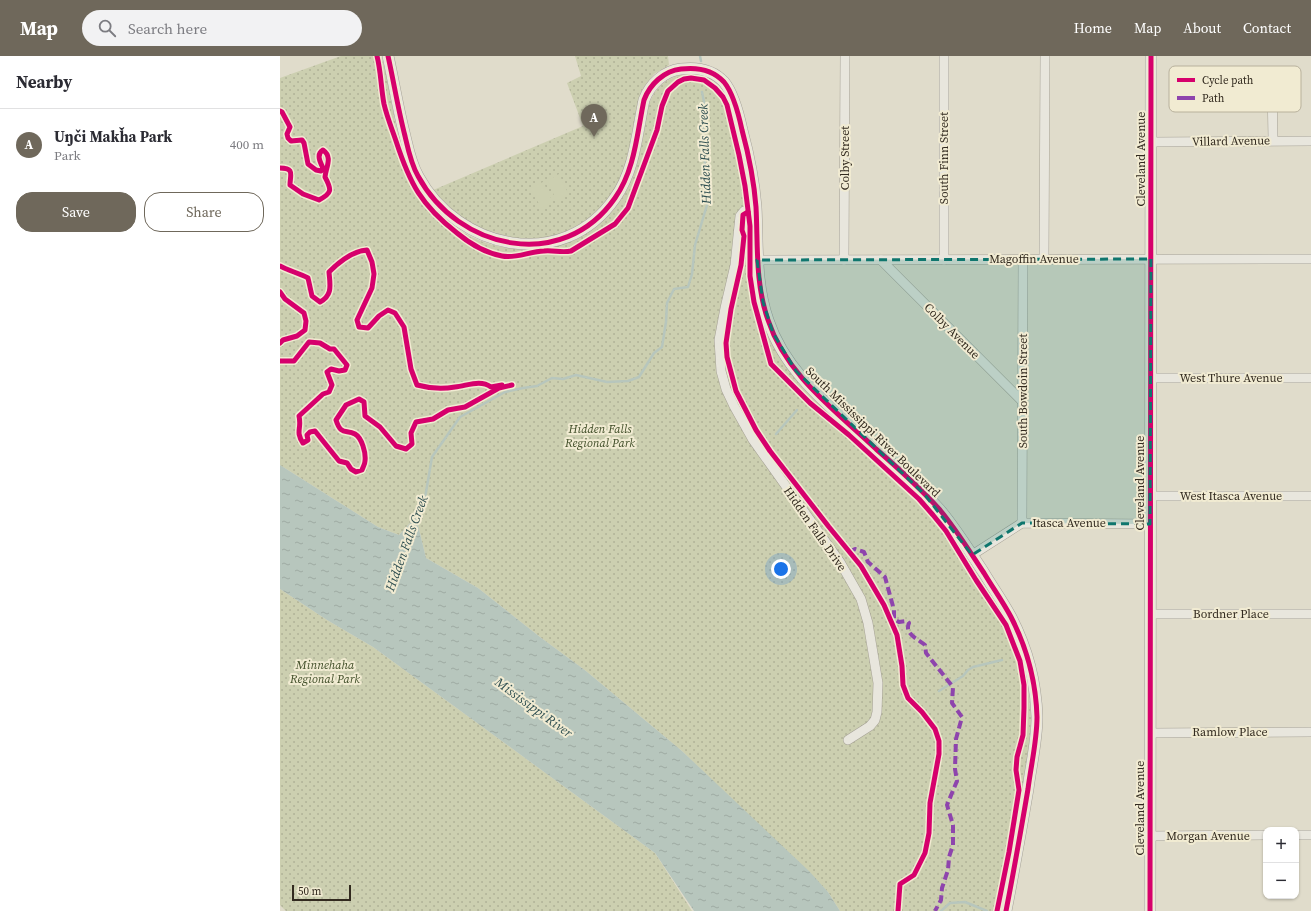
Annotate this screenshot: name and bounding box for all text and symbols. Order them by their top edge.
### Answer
search box [82,10,362,46]
text: Map [20,15,58,41]
icon: search [96,17,118,39]
text: Search here [128,18,207,39]
text: Home [1074,18,1112,38]
text: Map [1134,18,1161,38]
text: About [1183,18,1221,38]
text: Contact [1243,18,1291,38]
legend [1169,66,1301,112]
text: Nearby [16,70,72,94]
text: Cycle path [1202,73,1254,88]
text: Path [1202,91,1225,106]
water label: Hidden Falls Creek [694,103,715,206]
pin: A [581,104,607,137]
street label: South Finn Street [936,112,952,204]
street label: Cleveland Avenue [1133,112,1149,206]
text: Uŋči Makȟa Park [54,126,172,147]
street label: Colby Street [837,126,853,190]
street label: Villard Avenue [1192,132,1270,150]
text: A [25,136,33,153]
text: 400 m [230,136,264,153]
text: Park [54,147,81,164]
button: Save [16,192,136,232]
button: Share [144,192,264,232]
street label: Magoffin Avenue [989,251,1079,267]
street label: Colby Avenue [921,300,983,362]
street label: South Bowdoin Street [1015,334,1031,448]
street label: South Mississippi River Boulevard [802,363,944,501]
street label: West Thure Avenue [1179,370,1283,386]
park label: Hidden Falls Regional Park [564,421,635,451]
street label: Cleveland Avenue [1132,436,1148,530]
street label: Hidden Falls Drive [780,484,850,574]
street label: West Itasca Avenue [1180,488,1282,504]
water label: Hidden Falls Creek [381,492,432,594]
street label: Itasca Avenue [1032,515,1106,531]
your location [771,559,791,579]
street label: Bordner Place [1193,606,1269,622]
park label: Minnehaha Regional Park [289,657,360,687]
water label: Mississippi River [491,673,576,742]
street label: Ramlow Place [1192,724,1268,740]
street label: Cleveland Avenue [1132,761,1148,855]
map controls [1263,827,1299,899]
button: + [1263,827,1299,863]
street label: Morgan Avenue [1166,828,1250,844]
button: − [1263,863,1299,899]
scale bar [292,883,351,902]
text: 50 m [298,884,321,899]

